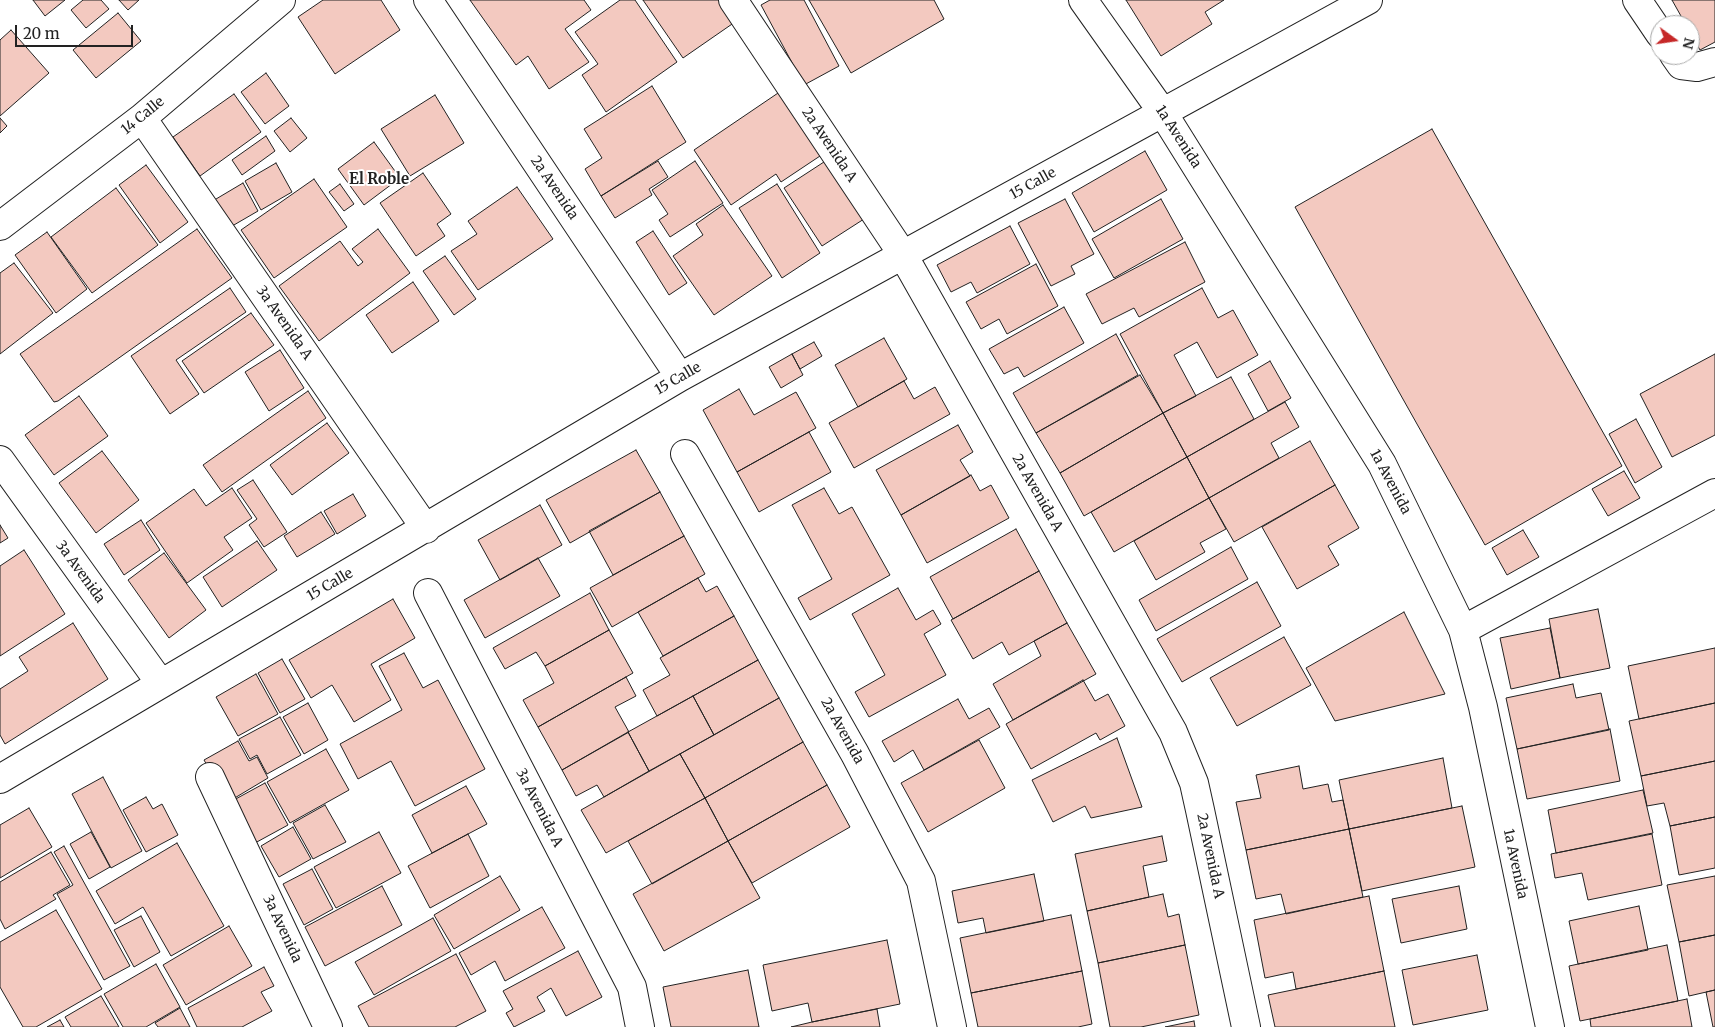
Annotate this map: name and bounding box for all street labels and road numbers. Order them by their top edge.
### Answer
street label: 14 Calle [118,94,168,138]
street label: 1a Avenida [1152,103,1204,171]
street label: 2a Avenida A [798,105,860,185]
street label: 2a Avenida [527,153,581,223]
street label: 15 Calle [1007,164,1059,204]
street label: 3a Avenida A [252,283,316,363]
street label: 15 Calle [652,359,704,399]
street label: 1a Avenida [1366,447,1414,517]
street label: 2a Avenida A [1008,451,1066,535]
street label: 3a Avenida [52,538,108,606]
street label: 15 Calle [304,565,356,605]
street label: 2a Avenida [817,695,867,767]
street label: 3a Avenida A [512,766,566,850]
street label: 2a Avenida A [1193,812,1227,900]
street label: 1a Avenida [1499,827,1531,901]
street label: 3a Avenida [259,892,305,966]

